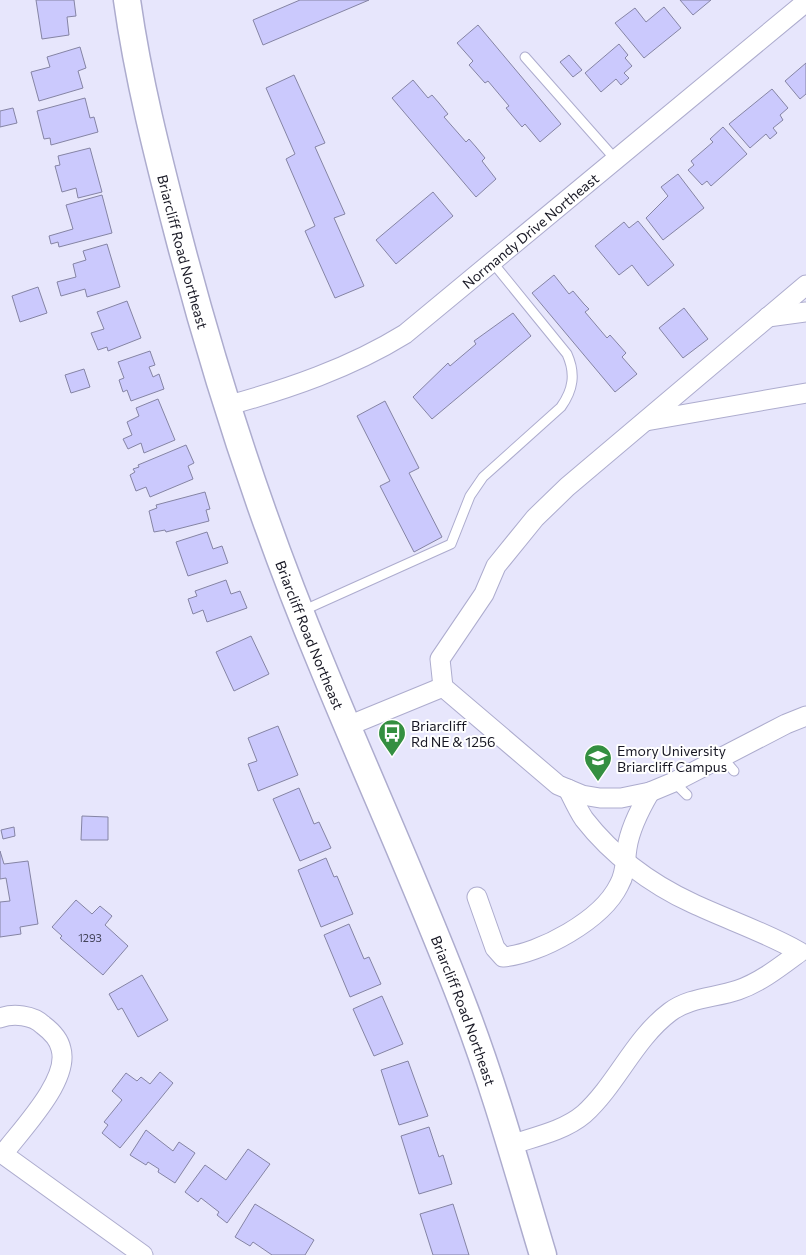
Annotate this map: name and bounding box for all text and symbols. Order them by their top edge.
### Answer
street label: Normandy Drive Northeast [459,169,602,292]
street label: Briarcliff Road Northeast [155,173,212,331]
street label: Briarcliff Road Northeast [273,558,348,712]
place label: Briarcliff Rd NE & 1256 [411,717,495,750]
bus stop icon: Briarcliff Rd NE & 1256 [377,718,407,757]
place label: Emory University Briarcliff Campus [617,742,727,775]
school or university icon: Emory University Briarcliff Campus [583,743,613,782]
house number: 1293 [78,931,102,944]
street label: Briarcliff Road Northeast [428,933,500,1088]

